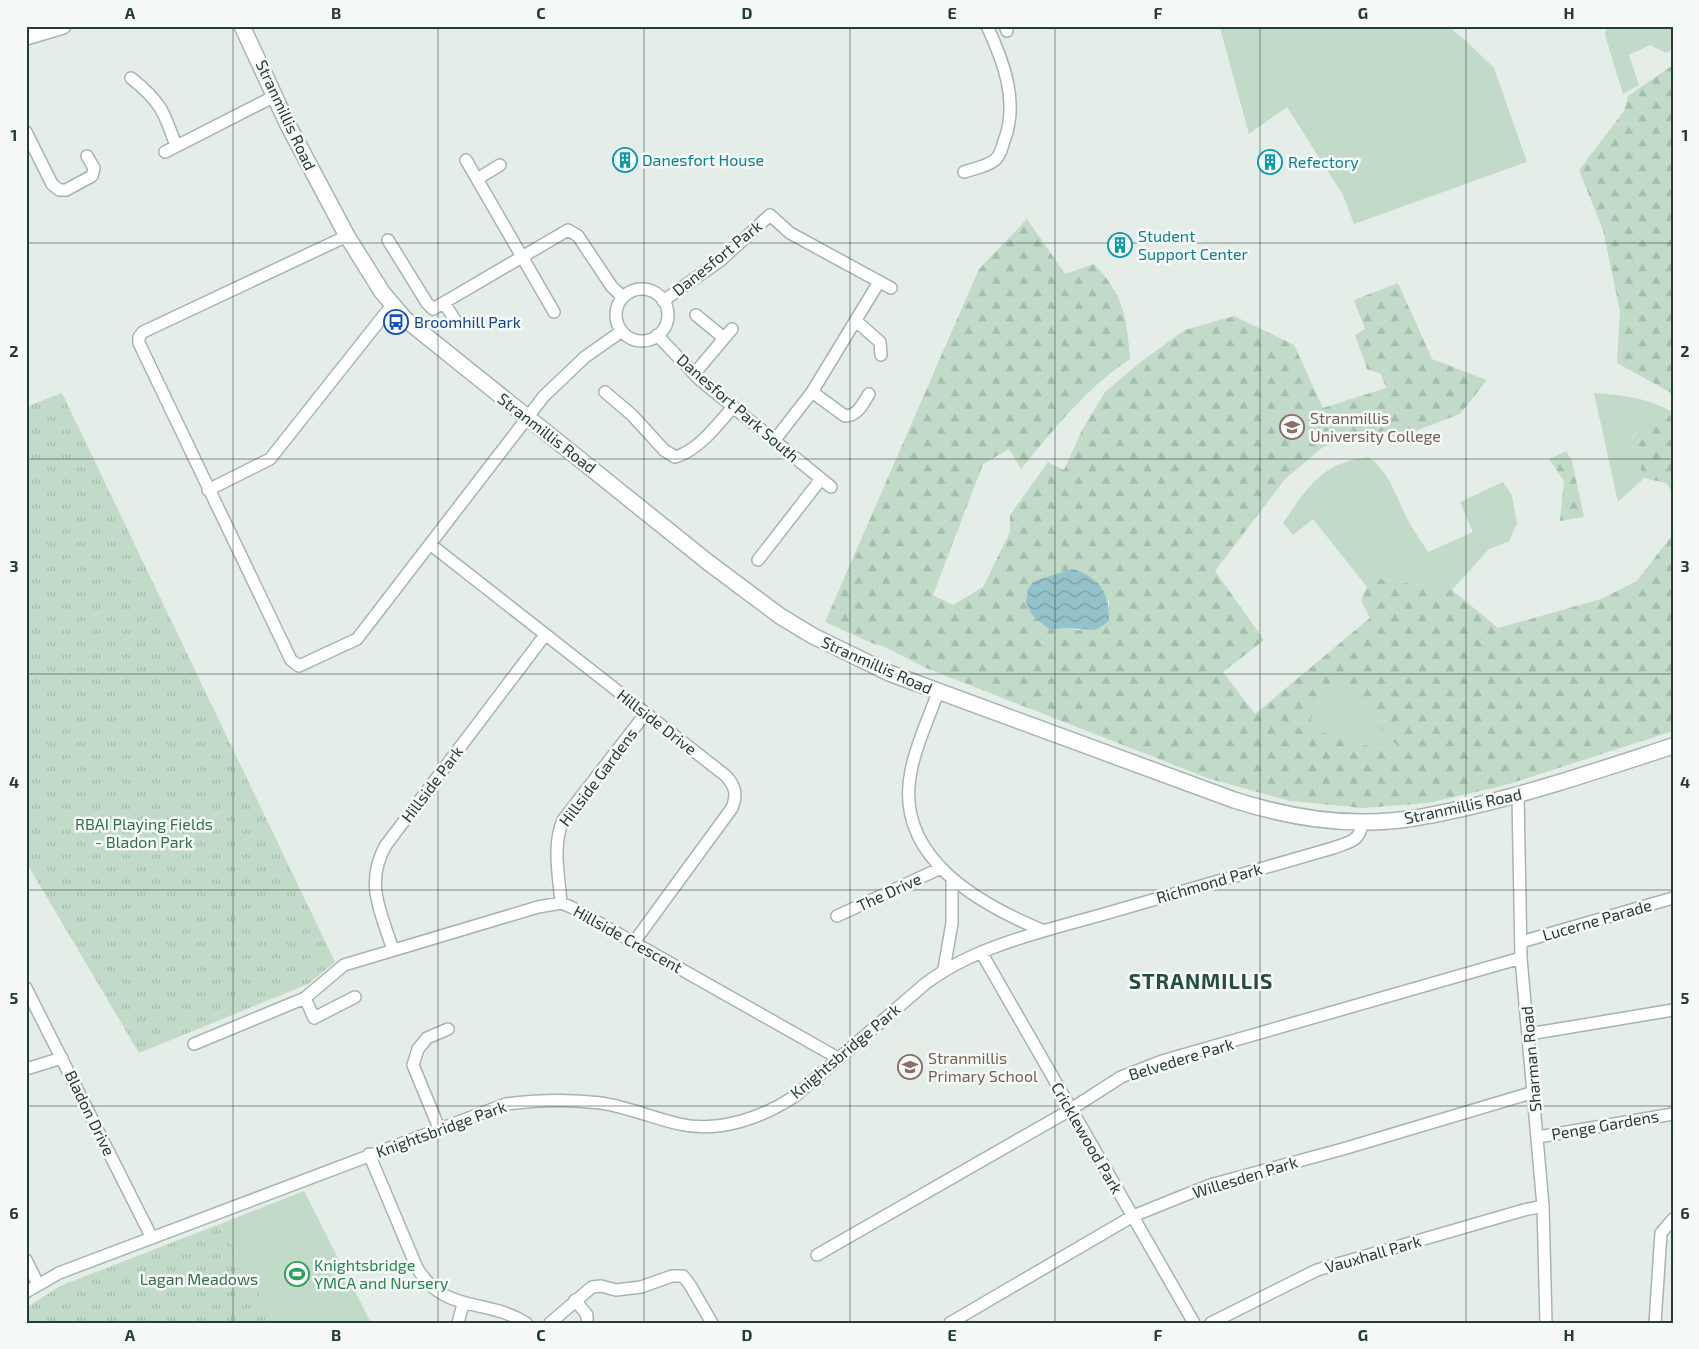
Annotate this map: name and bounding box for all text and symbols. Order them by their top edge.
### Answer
text: A [125,3,136,22]
text: B [331,3,341,22]
text: C [536,3,546,22]
text: D [742,3,753,22]
text: E [947,3,957,22]
text: F [1154,3,1163,22]
text: G [1358,3,1368,22]
text: H [1563,3,1575,22]
street label: Stranmillis Road [253,57,320,173]
text: 1 [11,125,17,144]
text: 1 [1682,125,1688,144]
building icon: Danesfort House [612,147,638,173]
building icon: Refectory [1257,149,1283,175]
place label: Danesfort House [642,150,764,169]
place label: Refectory [1288,152,1359,171]
street label: Danesfort Park [668,216,765,299]
place label: Student Support Center [1138,226,1249,263]
building icon: Student Support Center [1107,232,1133,258]
bus stop icon: Broomhill Park [383,309,409,335]
place label: Broomhill Park [414,312,521,331]
text: 2 [9,341,19,360]
text: 2 [1680,341,1690,360]
street label: Danesfort Park South [674,350,803,466]
street label: Stranmillis Road [494,388,600,477]
place label: Stranmillis University College [1310,408,1441,445]
school or university icon: Stranmillis University College [1279,414,1305,440]
text: 3 [9,556,19,575]
text: 3 [1680,556,1690,575]
street label: Stranmillis Road [819,632,936,698]
street label: Hillside Drive [614,685,701,759]
street label: Hillside Gardens [555,724,641,829]
street label: Hillside Park [397,742,466,825]
text: 4 [9,772,19,791]
text: 4 [1680,772,1690,791]
street label: Stranmillis Road [1402,784,1523,827]
park label: RBAI Playing Fields - Bladon Park [75,814,213,851]
street label: Richmond Park [1154,858,1264,907]
street label: The Drive [854,868,924,915]
street label: Lucerne Parade [1540,895,1654,944]
street label: Hillside Crescent [571,901,686,976]
district label: STRANMILLIS [1129,968,1273,993]
text: 5 [10,988,19,1007]
text: 5 [1681,988,1690,1007]
street label: Knightsbridge Park [786,999,903,1102]
street label: Sharman Road [1516,1005,1545,1113]
street label: Belvedere Park [1126,1034,1236,1084]
place label: Stranmillis Primary School [928,1048,1038,1085]
school or university icon: Stranmillis Primary School [897,1054,923,1080]
street label: Bladon Drive [62,1067,119,1159]
street label: Cricklewood Park [1048,1079,1127,1197]
street label: Knightsbridge Park [373,1096,509,1161]
street label: Penge Gardens [1550,1106,1660,1143]
street label: Willesden Park [1190,1152,1300,1201]
text: 6 [9,1203,19,1222]
text: 6 [1680,1203,1690,1222]
street label: Vauxhall Park [1323,1231,1423,1276]
place label: Knightsbridge YMCA and Nursery [314,1255,449,1292]
sports icon: Knightsbridge YMCA and Nursery [284,1261,310,1287]
park label: Lagan Meadows [140,1269,258,1288]
text: A [125,1325,136,1344]
text: B [331,1325,341,1344]
text: C [536,1325,546,1344]
text: D [742,1325,753,1344]
text: E [947,1325,957,1344]
text: F [1154,1325,1163,1344]
text: G [1358,1325,1368,1344]
text: H [1563,1325,1575,1344]

